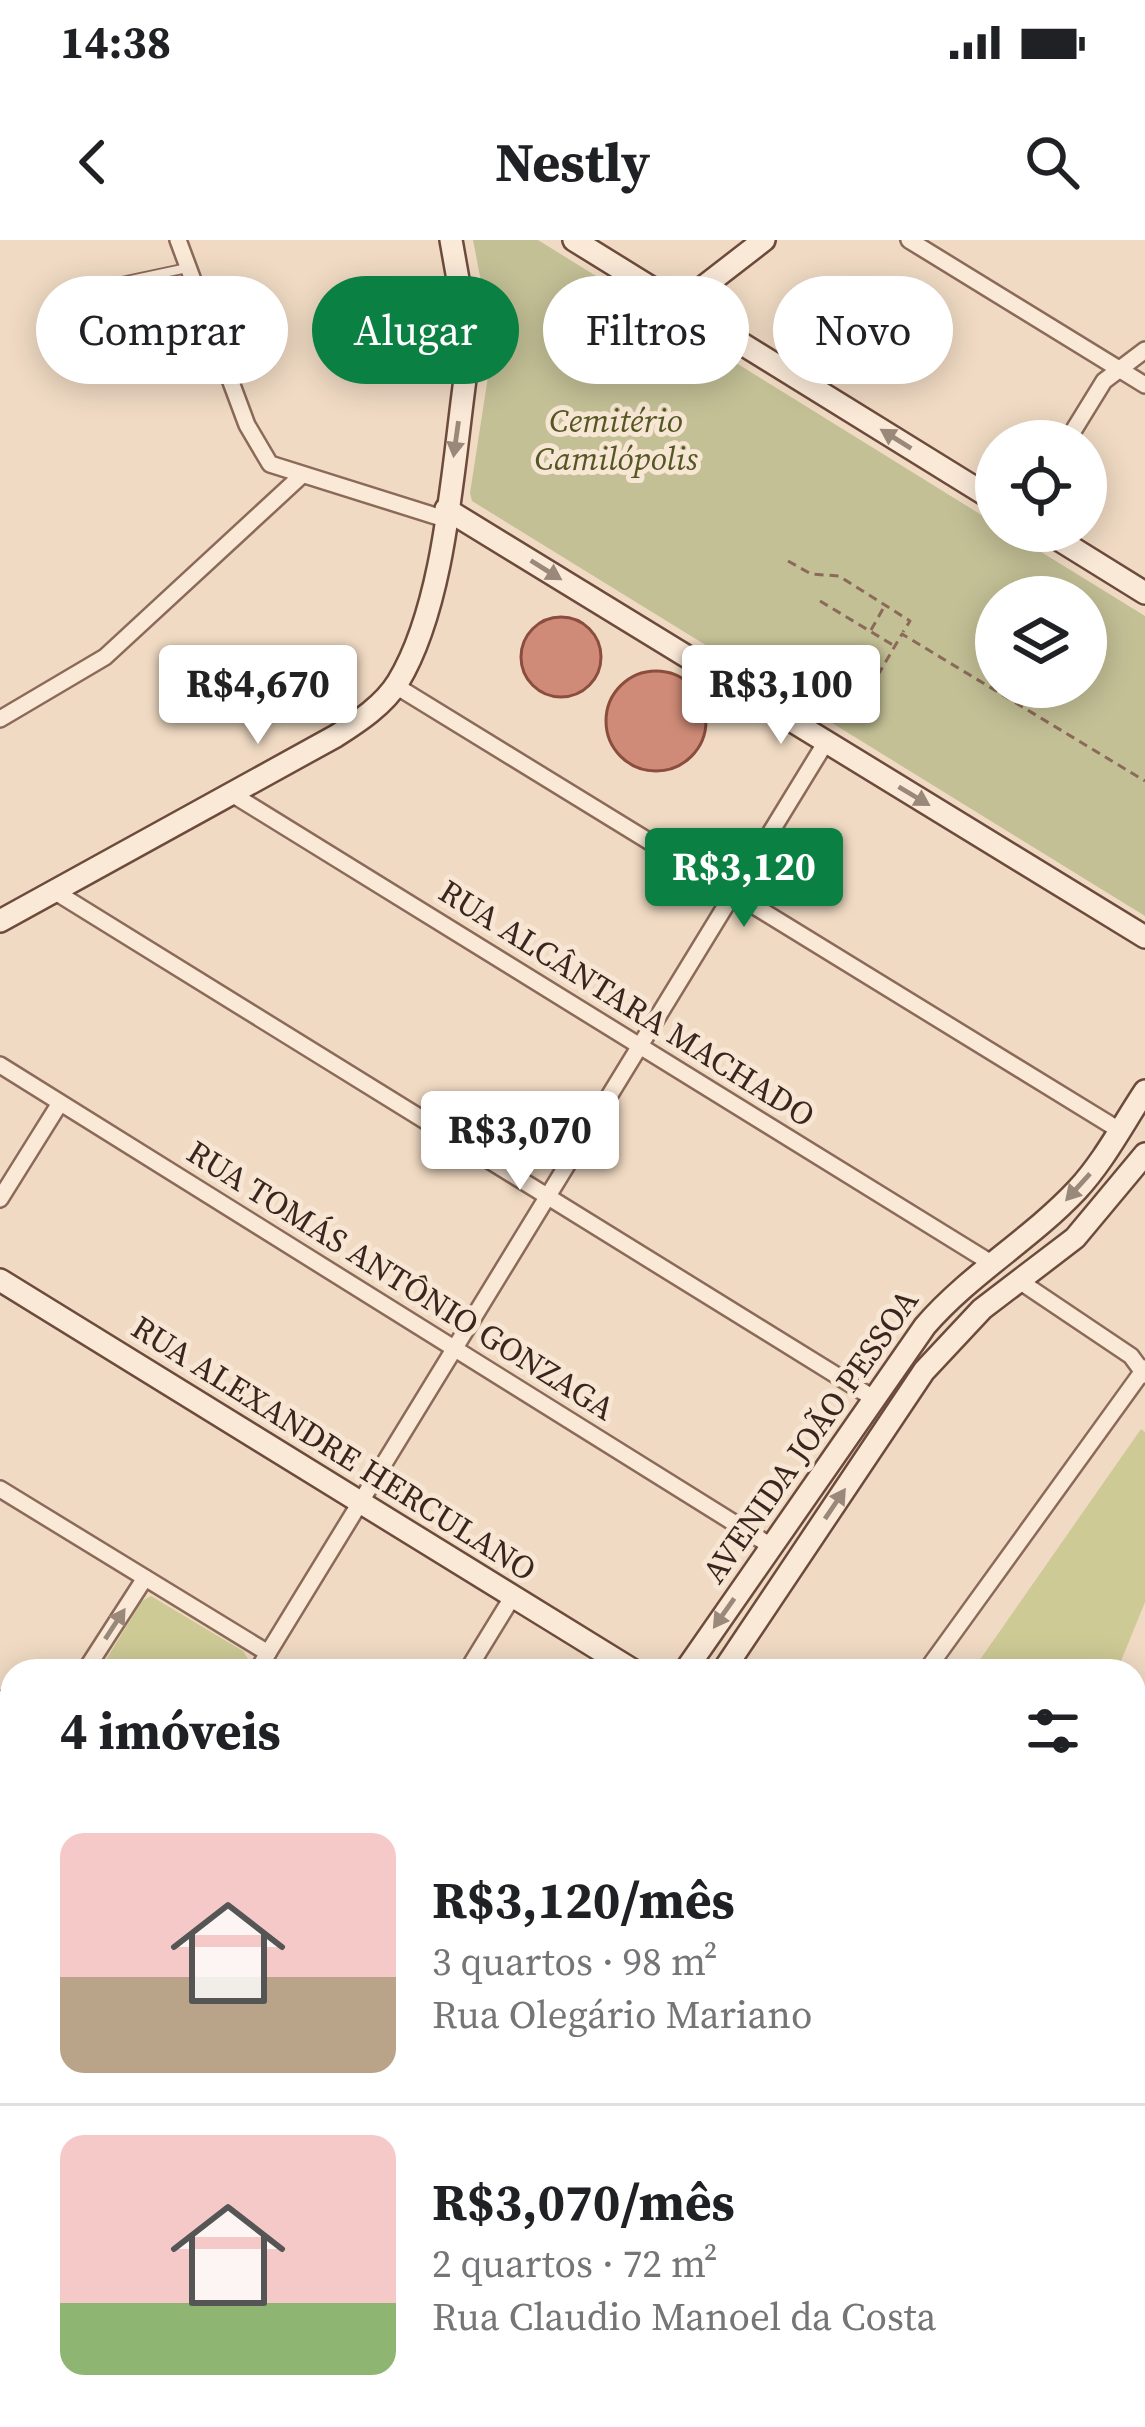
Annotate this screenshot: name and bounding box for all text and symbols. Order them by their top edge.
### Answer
text: 14:38 [60,11,171,73]
text: Nestly [495,125,650,199]
icon: back [60,129,126,195]
icon: search [1019,129,1085,195]
chip: Comprar [36,276,288,384]
chip: Alugar [312,276,519,384]
chip: Filtros [543,276,749,384]
chip: Novo [773,276,953,384]
park label: Cemitério Camilópolis [534,398,698,481]
one-way arrow [446,420,465,458]
map controls [975,420,1107,708]
button: locate [975,420,1107,552]
one-way arrow [880,429,913,451]
one-way arrow [529,559,563,580]
button: layers [975,576,1107,708]
pin: R$4,670 [147,645,369,747]
pin: R$3,100 [670,645,892,747]
text: R$4,670 [186,657,330,710]
text: R$3,100 [709,657,853,710]
one-way arrow [898,784,931,806]
pin: R$3,120 [633,828,855,930]
text: R$3,120 [672,840,816,893]
street label: RUA ALCÂNTARA MACHADO [431,869,823,1137]
pin: R$3,070 [409,1091,631,1193]
text: R$3,070 [448,1103,592,1156]
street label: RUA TOMÁS ANTÔNIO GONZAGA [179,1129,623,1431]
one-way arrow [1065,1172,1092,1201]
street label: AVENIDA JOÃO PESSOA [691,1280,929,1592]
street label: RUA ALEXANDRE HERCULANO [123,1305,545,1591]
one-way arrow [823,1488,846,1520]
one-way arrow [713,1597,736,1629]
one-way arrow [103,1608,125,1641]
text: 4 imóveis [60,1696,281,1766]
icon: filters [1020,1698,1086,1764]
text: R$3,120/mês [432,1865,735,1935]
icon: home [156,1881,300,2025]
text: 3 quartos · 98 m² [432,1935,718,1988]
text: Rua Olegário Mariano [432,1988,812,2041]
text: R$3,070/mês [432,2167,735,2237]
icon: home [156,2183,300,2327]
text: 2 quartos · 72 m² [432,2237,718,2290]
text: Rua Claudio Manoel da Costa [432,2290,936,2343]

